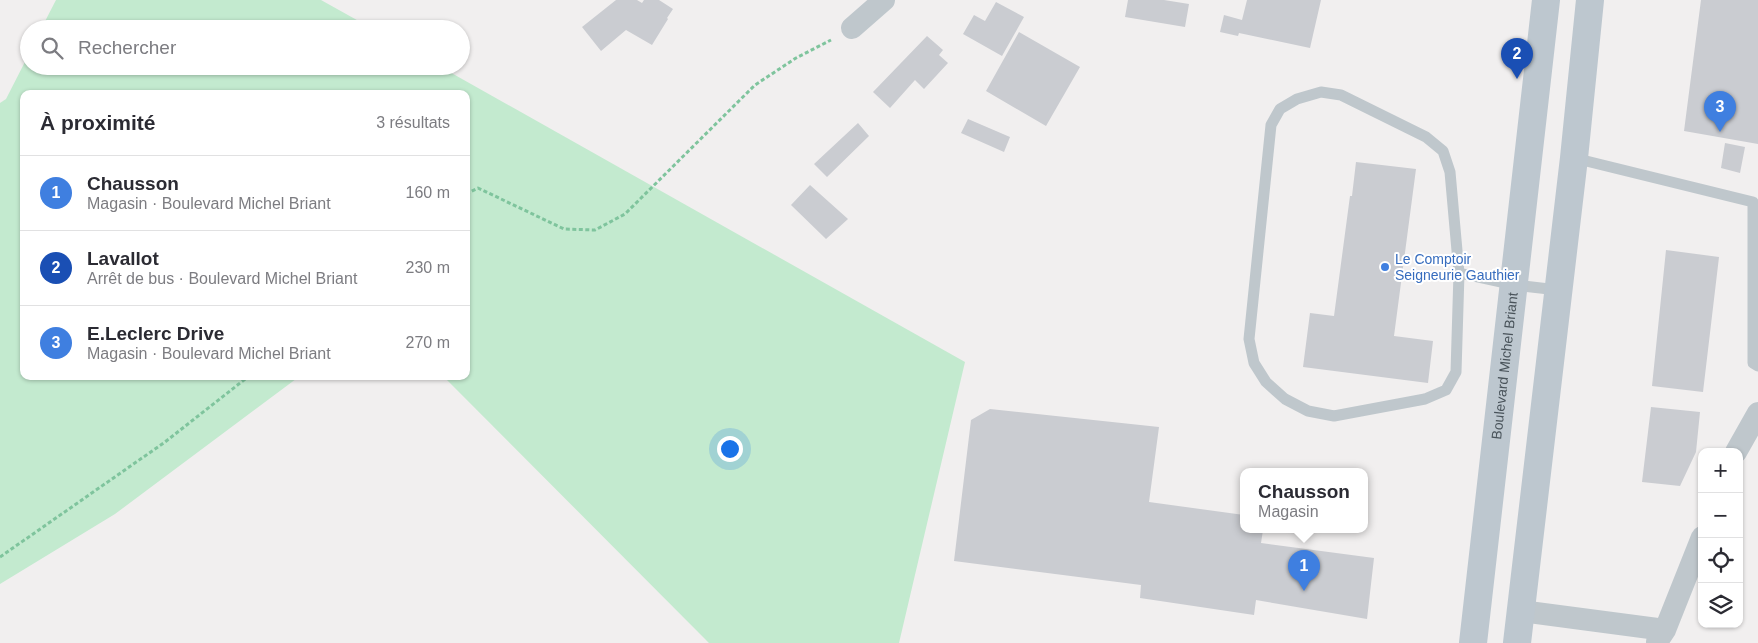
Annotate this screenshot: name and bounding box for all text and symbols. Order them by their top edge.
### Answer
search box [20,20,470,75]
icon: search [38,34,66,62]
text: Rechercher [78,37,176,58]
pin: 2 [1501,38,1533,79]
pin: 3 [1704,91,1736,132]
text: À proximité [40,111,156,134]
text: 3 résultats [376,114,450,131]
text: Chausson [87,173,179,194]
text: 1 [52,184,60,201]
text: 160 m [406,184,450,201]
text: Magasin · Boulevard Michel Briant [87,195,331,212]
text: Lavallot [87,248,159,269]
place label: Le Comptoir Seigneurie Gauthier [1395,251,1520,283]
text: 2 [52,259,60,276]
text: 230 m [406,259,450,276]
marker: Le Comptoir Seigneurie Gauthier [1379,261,1391,273]
text: Arrêt de bus · Boulevard Michel Briant [87,270,357,287]
street label: Boulevard Michel Briant [1488,291,1521,440]
text: E.Leclerc Drive [87,323,224,344]
text: 3 [52,334,60,351]
text: 270 m [406,334,450,351]
text: Magasin · Boulevard Michel Briant [87,345,331,362]
your location [717,436,743,462]
map controls [1698,448,1743,628]
button: + [1698,448,1743,493]
popup [1240,468,1368,533]
text: Chausson [1258,481,1350,502]
button: − [1698,493,1743,538]
text: Magasin [1258,503,1319,520]
button: locate [1698,538,1743,583]
pin: 1 [1288,550,1320,591]
button: layers [1698,583,1743,628]

